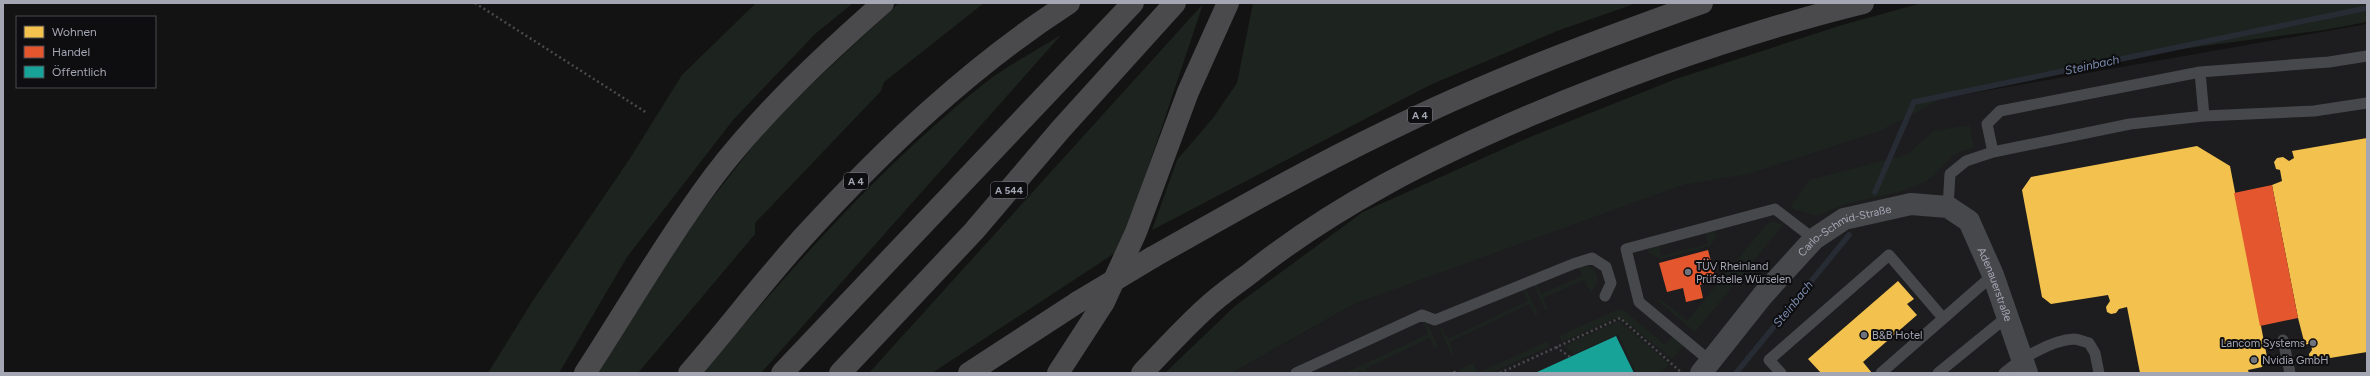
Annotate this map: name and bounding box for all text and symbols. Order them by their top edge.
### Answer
legend [16,16,156,88]
text: Wohnen [52,25,97,39]
text: Handel [52,45,90,59]
water label: Steinbach [2063,52,2121,78]
text: Öffentlich [52,65,107,79]
road number: A 4 [1408,107,1432,123]
road number: A 4 [844,173,868,189]
road number: A 544 [991,182,1027,198]
street label: Carlo-Schmid-Straße [1795,203,1892,259]
street label: Adenauerstraße [1975,245,2015,323]
place label: TÜV Rheinland Prüfstelle Würselen [1696,259,1791,286]
marker: TÜV Rheinland Prüfstelle Würselen [1683,267,1693,277]
water label: Steinbach [1770,278,1816,330]
place label: B&B Hotel [1872,329,1922,342]
marker: B&B Hotel [1859,330,1869,340]
place label: Lancom Systems [2221,337,2305,350]
marker: Lancom Systems [2308,338,2318,348]
place label: Nvidia GmbH [2262,354,2329,367]
marker: Nvidia GmbH [2249,355,2259,365]

